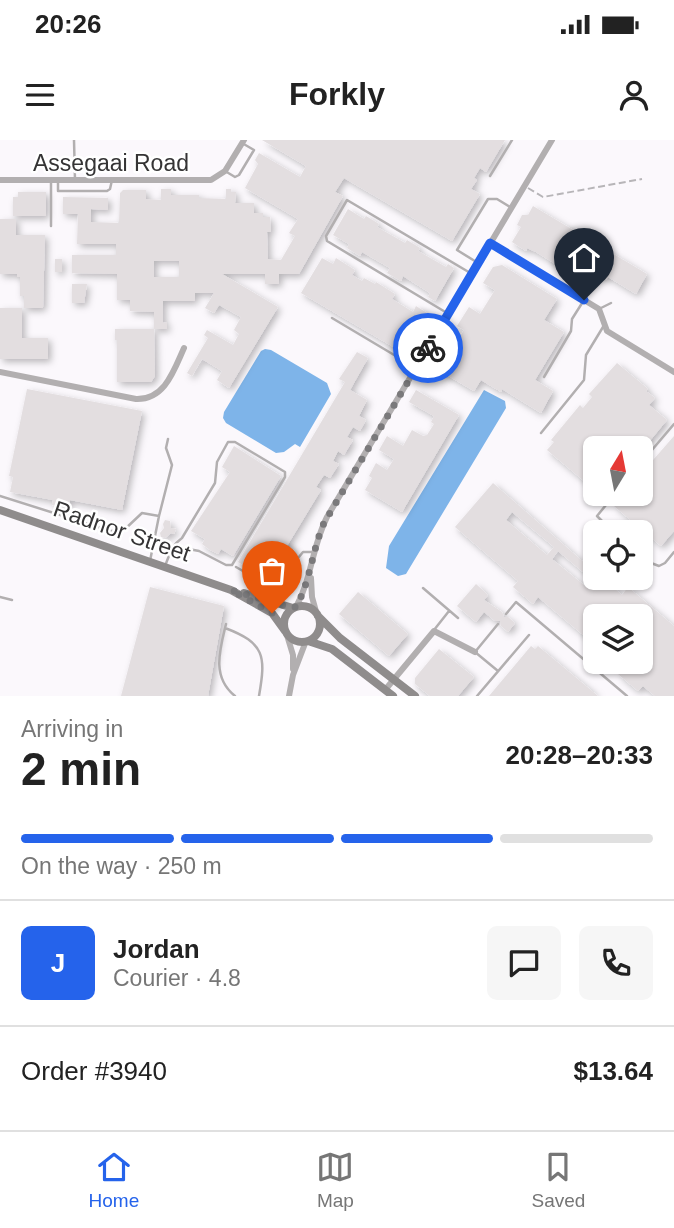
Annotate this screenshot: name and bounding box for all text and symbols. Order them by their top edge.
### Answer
text: 20:26 [35,9,102,39]
icon: menu [21,76,59,114]
text: Forkly [289,76,385,112]
icon: person [615,76,653,114]
street label: Assegaai Road [33,150,189,176]
pin [554,228,614,300]
icon: home [565,239,603,277]
courier [393,313,463,383]
icon: bike [409,329,447,367]
north arrow [583,436,653,506]
map controls [583,436,653,674]
street label: Radnor Street [50,495,194,567]
button: locate [583,520,653,590]
pin [242,541,302,613]
icon: bag [253,552,291,590]
button: layers [583,604,653,674]
text: Arriving in [21,716,123,742]
text: 20:28–20:33 [506,740,653,770]
text: 2 min [21,743,141,795]
text: On the way · 250 m [21,853,222,879]
button: chat [487,926,561,1000]
button: phone [579,926,653,1000]
text: Jordan [113,934,200,964]
text: J [51,948,65,978]
text: Courier · 4.8 [113,965,241,991]
text: Order #3940 [21,1056,167,1086]
text: $13.64 [573,1056,653,1086]
tab: Home [89,1148,139,1212]
tab: Map [316,1148,354,1212]
tab: Saved [532,1148,585,1212]

